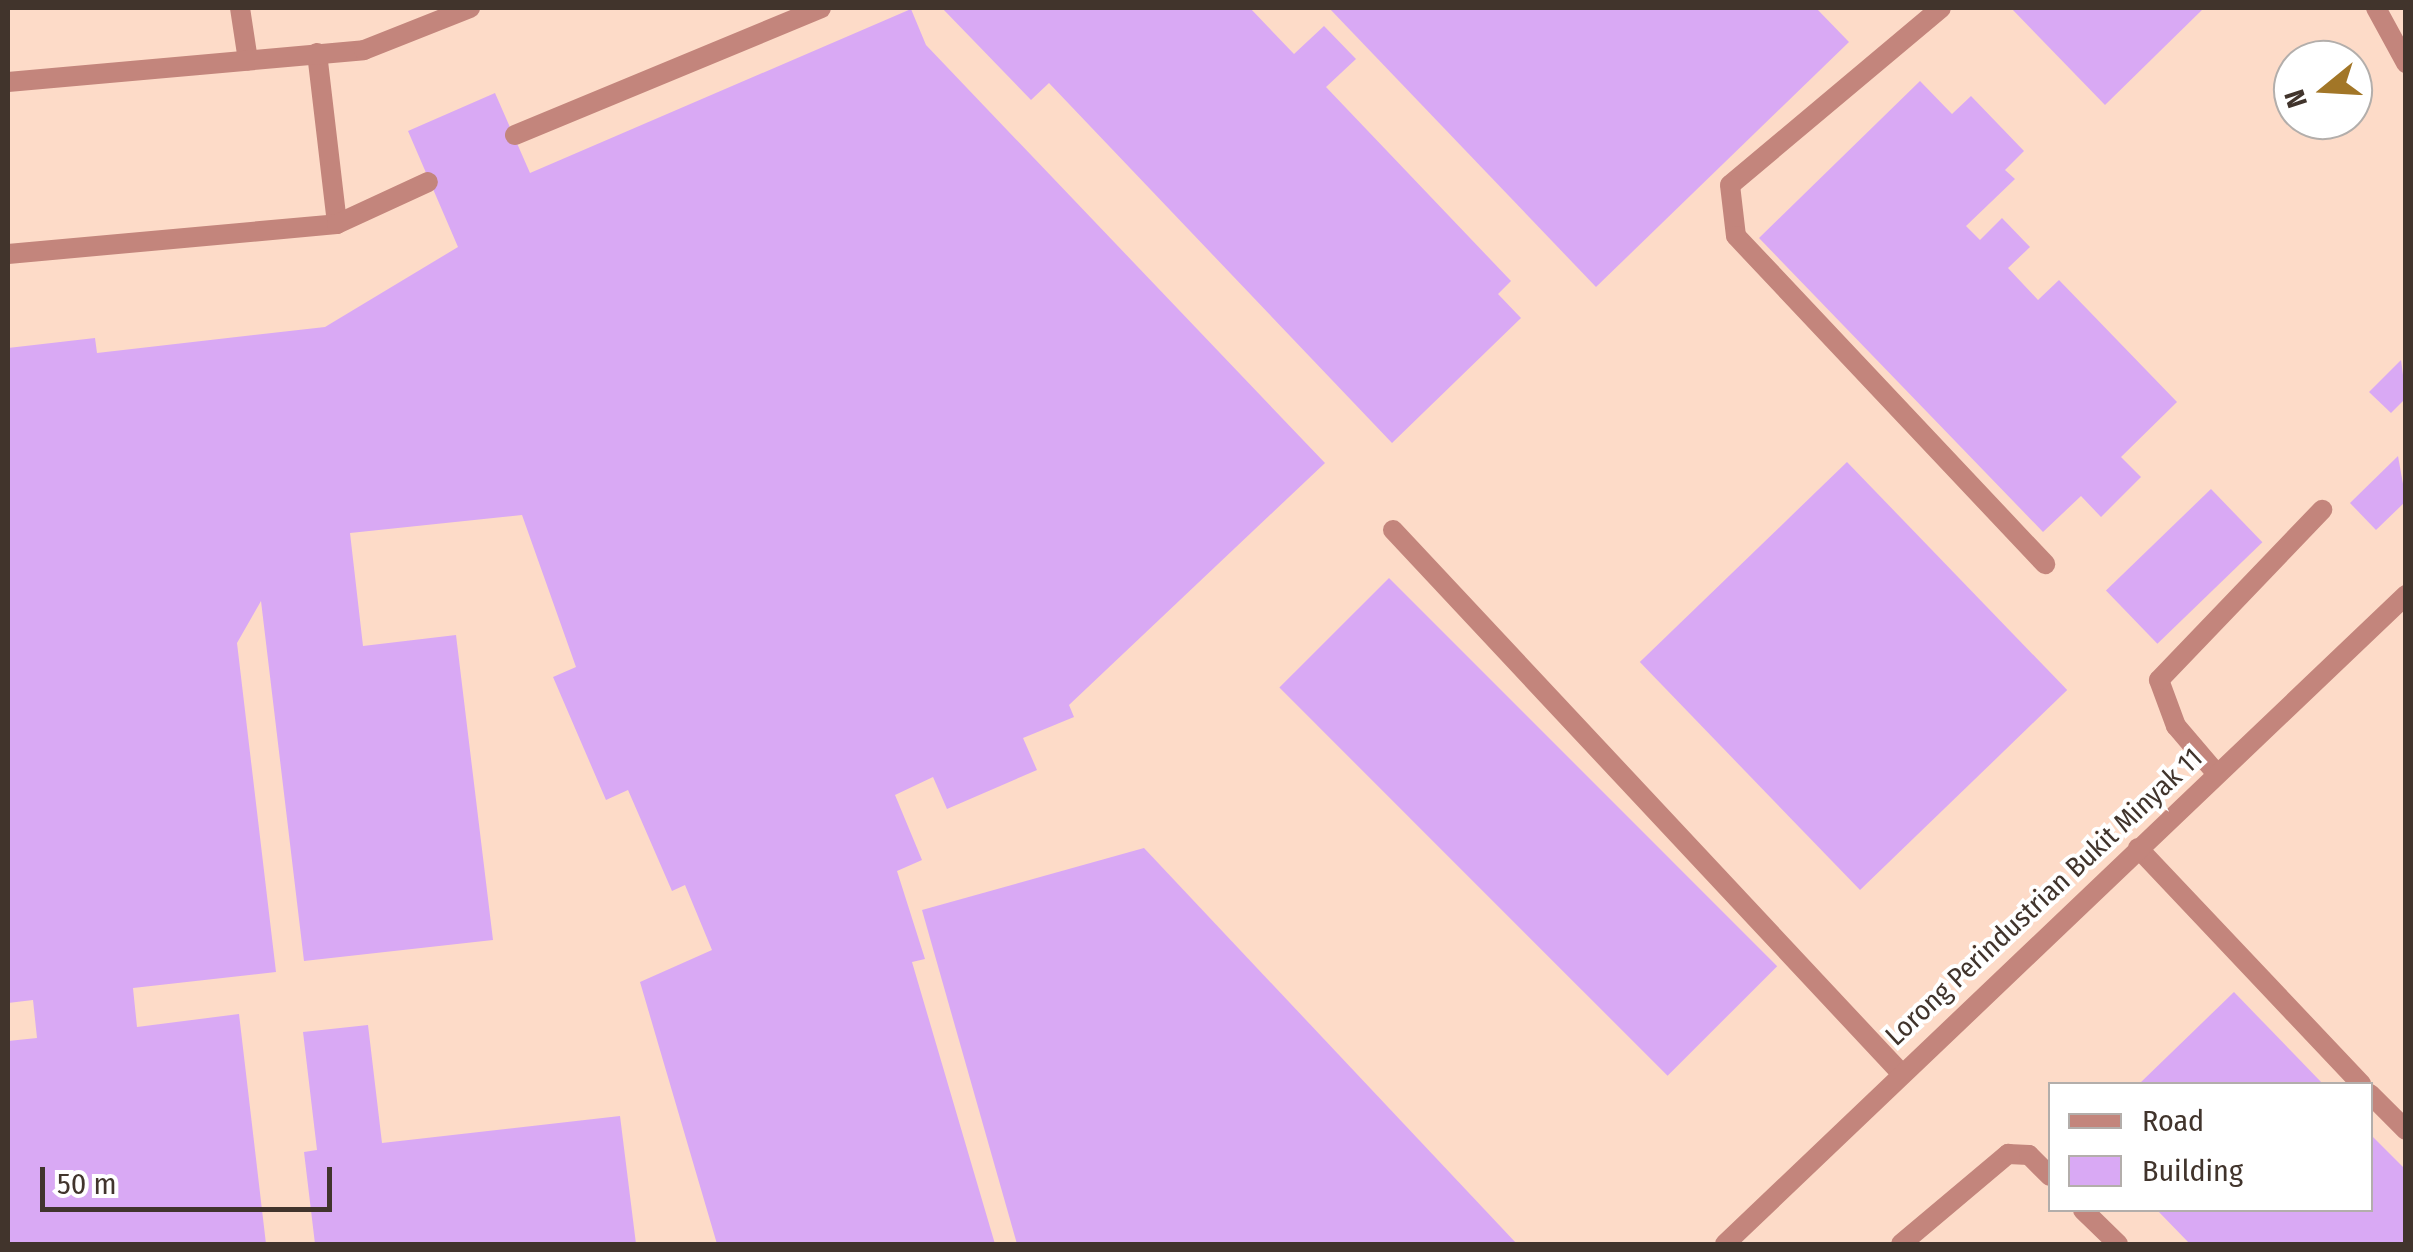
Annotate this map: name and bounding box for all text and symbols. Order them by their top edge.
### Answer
north arrow [2273,40,2373,140]
text: N [2278,86,2314,112]
street label: Lorong Perindustrian Bukit Minyak 11 [1879,741,2209,1053]
legend [2048,1082,2373,1212]
text: Road [2142,1103,2204,1139]
scale bar [45,1147,338,1209]
text: Building [2142,1153,2243,1189]
text: 50 m [57,1166,117,1202]

